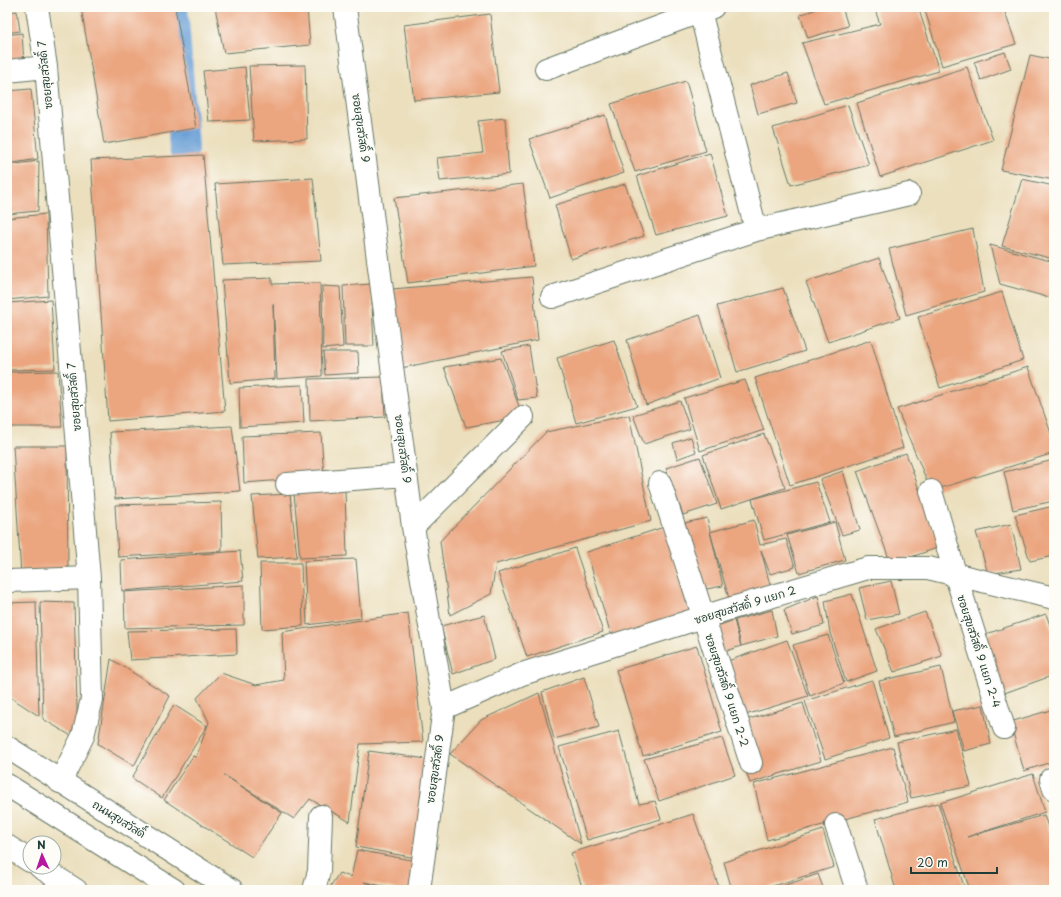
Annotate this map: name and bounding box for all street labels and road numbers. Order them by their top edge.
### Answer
street label: ซอยสุขสวัสดิ์ 7 [30,40,58,110]
street label: ซอยสุขสวัสดิ์ 9 [347,92,377,164]
street label: ซอยสุขสวัสดิ์ 7 [59,362,86,432]
street label: ซอยสุขสวัสดิ์ 9 [390,413,419,485]
street label: ซอยสุขสวัสดิ์ 9 แยก 2 [691,578,798,629]
street label: ซอยสุขสวัสดิ์ 9 แยก 2-4 [952,591,1008,710]
street label: ซอยสุขสวัสดิ์ 9 แยก 2-2 [700,630,756,749]
street label: ซอยสุขสวัสดิ์ 9 [419,733,449,805]
street label: ถนนสุขสวัสดิ์ [89,793,151,843]

